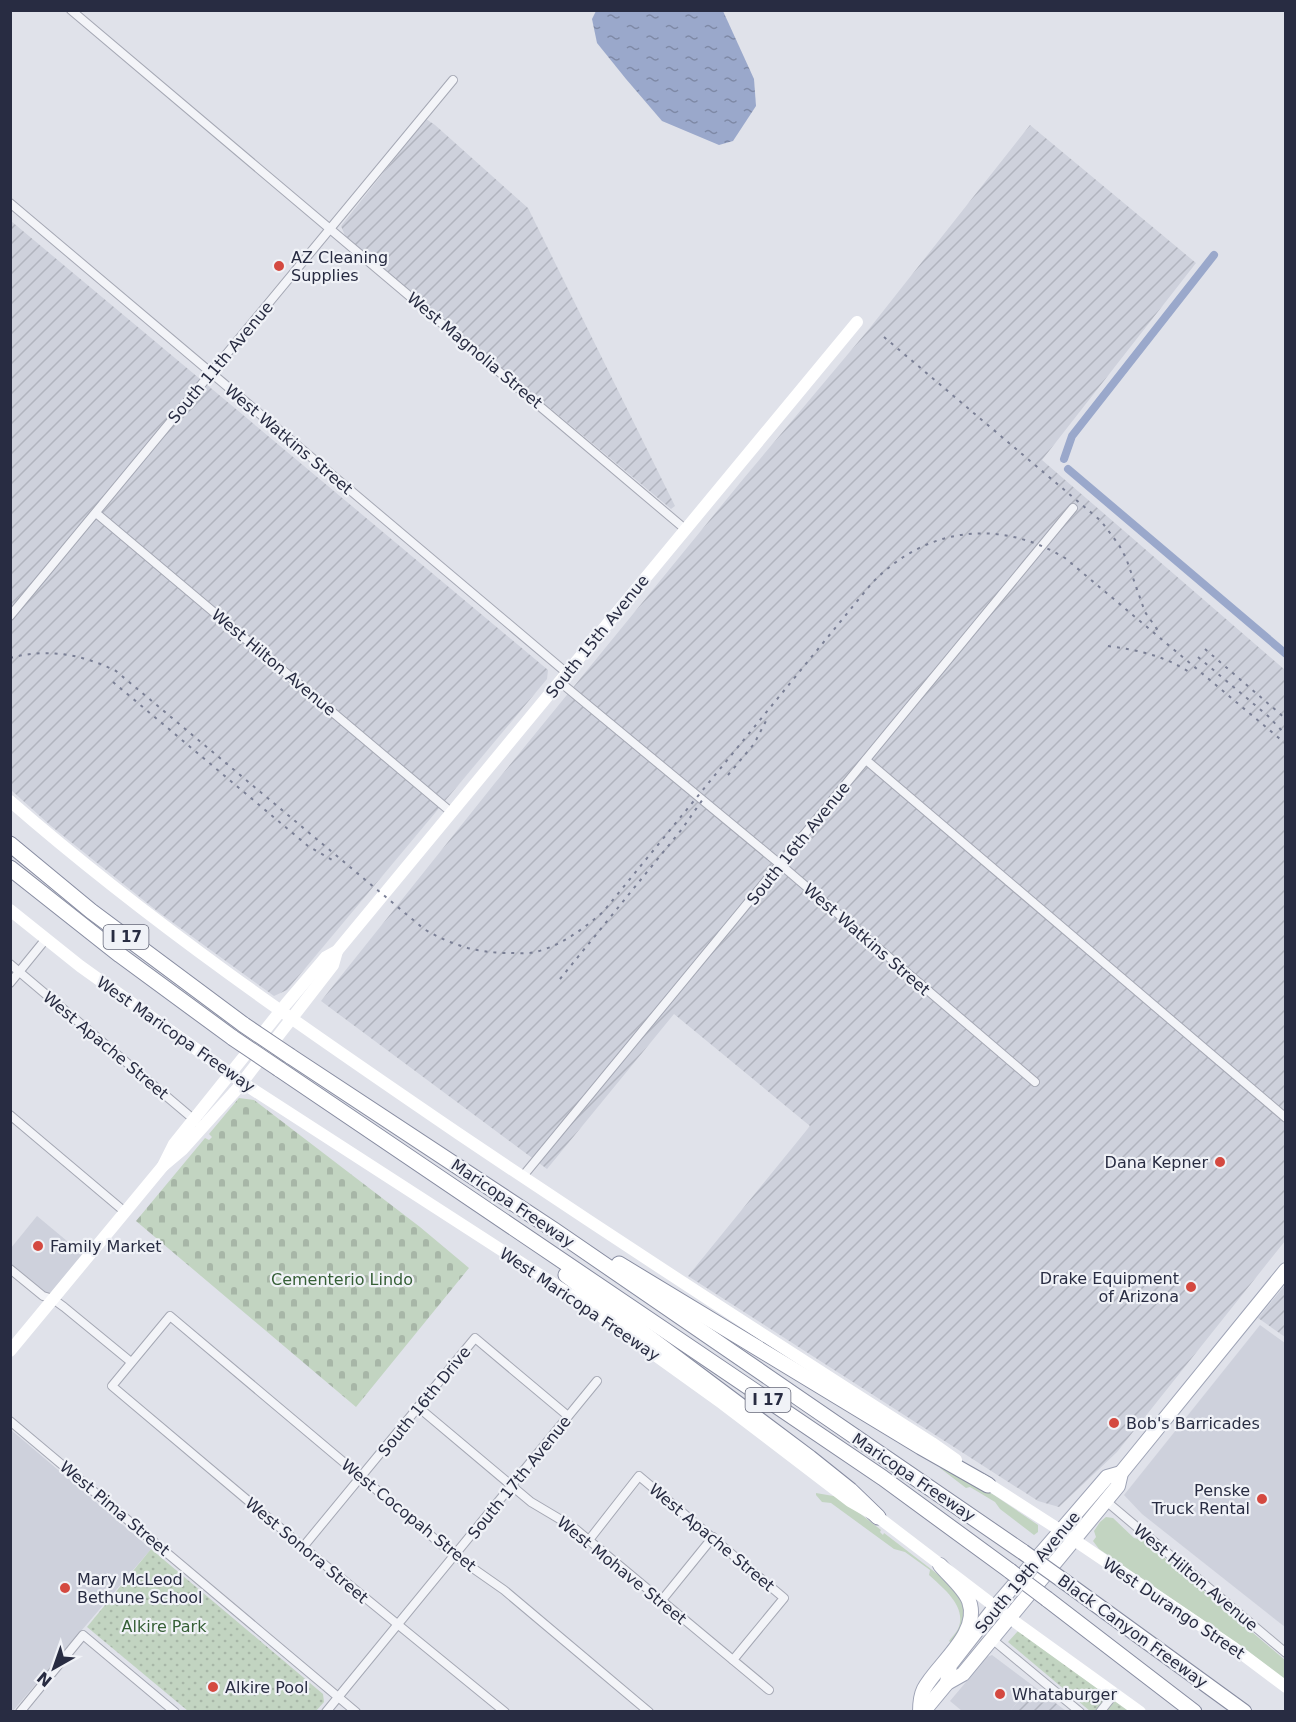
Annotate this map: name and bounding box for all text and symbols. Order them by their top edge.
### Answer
place label: AZ Cleaning Supplies [291,248,388,285]
marker: AZ Cleaning Supplies [272,259,286,273]
street label: West Magnolia Street [403,288,546,412]
street label: South 11th Avenue [164,298,277,427]
street label: West Watkins Street [221,380,357,498]
street label: South 15th Avenue [542,571,653,702]
street label: West Hilton Avenue [208,605,340,720]
street label: South 16th Avenue [743,778,854,909]
street label: West Watkins Street [800,879,934,999]
road number: I 17 [104,925,148,949]
street label: West Maricopa Freeway [93,972,259,1096]
street label: West Apache Street [39,987,172,1103]
place label: Dana Kepner [1105,1153,1208,1172]
street label: Maricopa Freeway [447,1155,578,1252]
marker: Dana Kepner [1213,1155,1227,1169]
place label: Family Market [50,1237,162,1256]
marker: Family Market [31,1239,45,1253]
street label: West Maricopa Freeway [496,1244,663,1365]
place label: Drake Equipment of Arizona [1040,1269,1179,1306]
park label: Cementerio Lindo [271,1270,413,1289]
marker: Drake Equipment of Arizona [1184,1280,1198,1294]
street label: South 16th Drive [374,1342,475,1460]
road number: I 17 [746,1388,790,1412]
street label: South 17th Avenue [464,1412,575,1543]
place label: Bob's Barricades [1126,1414,1260,1433]
marker: Bob's Barricades [1107,1416,1121,1430]
street label: Maricopa Freeway [848,1429,979,1526]
street label: West Cocopah Street [338,1455,480,1576]
street label: West Pima Street [56,1457,173,1560]
street label: West Apache Street [645,1479,778,1595]
place label: Penske Truck Rental [1151,1481,1250,1518]
marker: Penske Truck Rental [1255,1492,1269,1506]
street label: West Sonora Street [241,1493,372,1607]
street label: South 19th Avenue [971,1508,1084,1637]
street label: West Mohave Street [553,1512,690,1628]
street label: West Hilton Avenue [1130,1520,1262,1635]
street label: West Durango Street [1099,1554,1248,1663]
place label: Mary McLeod Bethune School [77,1570,203,1607]
street label: Black Canyon Freeway [1054,1571,1211,1692]
marker: Mary McLeod Bethune School [58,1581,72,1595]
park label: Alkire Park [122,1617,207,1636]
north arrow [24,1638,84,1698]
text: N [33,1668,56,1691]
place label: Alkire Pool [225,1678,308,1697]
marker: Alkire Pool [206,1680,220,1694]
place label: Whataburger [1012,1685,1117,1704]
marker: Whataburger [993,1687,1007,1701]

